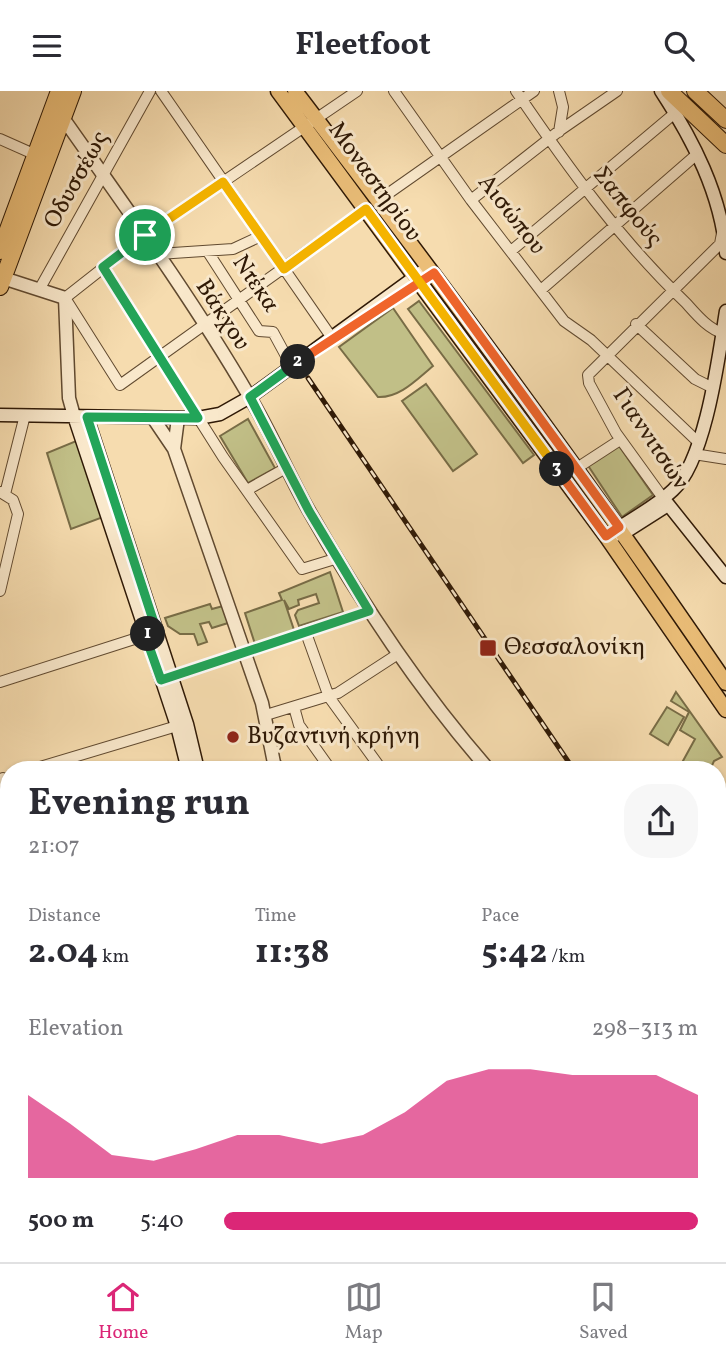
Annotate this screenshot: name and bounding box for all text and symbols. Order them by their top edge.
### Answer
text: Fleetfoot [295,24,431,68]
icon: menu [28,27,66,65]
icon: search [660,27,698,65]
street label: Μοναστηρίου [319,115,429,249]
street label: Οδυσσέως [36,125,118,235]
street label: Σαπφούς [584,159,670,255]
street label: Αισώπου [469,168,553,262]
pin [115,205,175,265]
icon: arrive [126,216,164,254]
street label: Ντέκα [223,248,287,320]
street label: Βάκχου [186,273,258,357]
pin: 2 [280,345,316,379]
text: 2 [293,348,302,374]
street label: Γιαννιτσών [603,381,697,497]
pin: 3 [540,451,574,487]
text: 3 [552,455,561,481]
pin: 1 [130,617,166,651]
text: 1 [144,620,151,646]
place label: Θεσσαλονίκη [504,631,645,665]
marker: Θεσσαλονίκη [478,638,498,658]
place label: Βυζαντινή κρήνη [247,720,421,754]
marker: Βυζαντινή κρήνη [225,729,241,745]
text: Evening run [28,778,250,831]
button: share [624,784,698,858]
text: 21:07 [28,831,80,863]
text: Distance [28,903,101,929]
text: Time [255,903,296,929]
text: Pace [481,903,519,929]
text: 2.04 [28,929,98,977]
text: 11:38 [255,929,330,977]
text: 5:42 [481,929,548,977]
text: km [98,944,129,970]
text: /km [548,944,585,970]
text: Elevation [28,1013,124,1045]
text: 298–313 m [592,1013,698,1045]
text: 500 m [28,1205,94,1237]
text: 5:40 [140,1205,184,1237]
tab: Home [98,1278,148,1346]
tab: Map [345,1278,383,1346]
tab: Saved [579,1278,628,1346]

